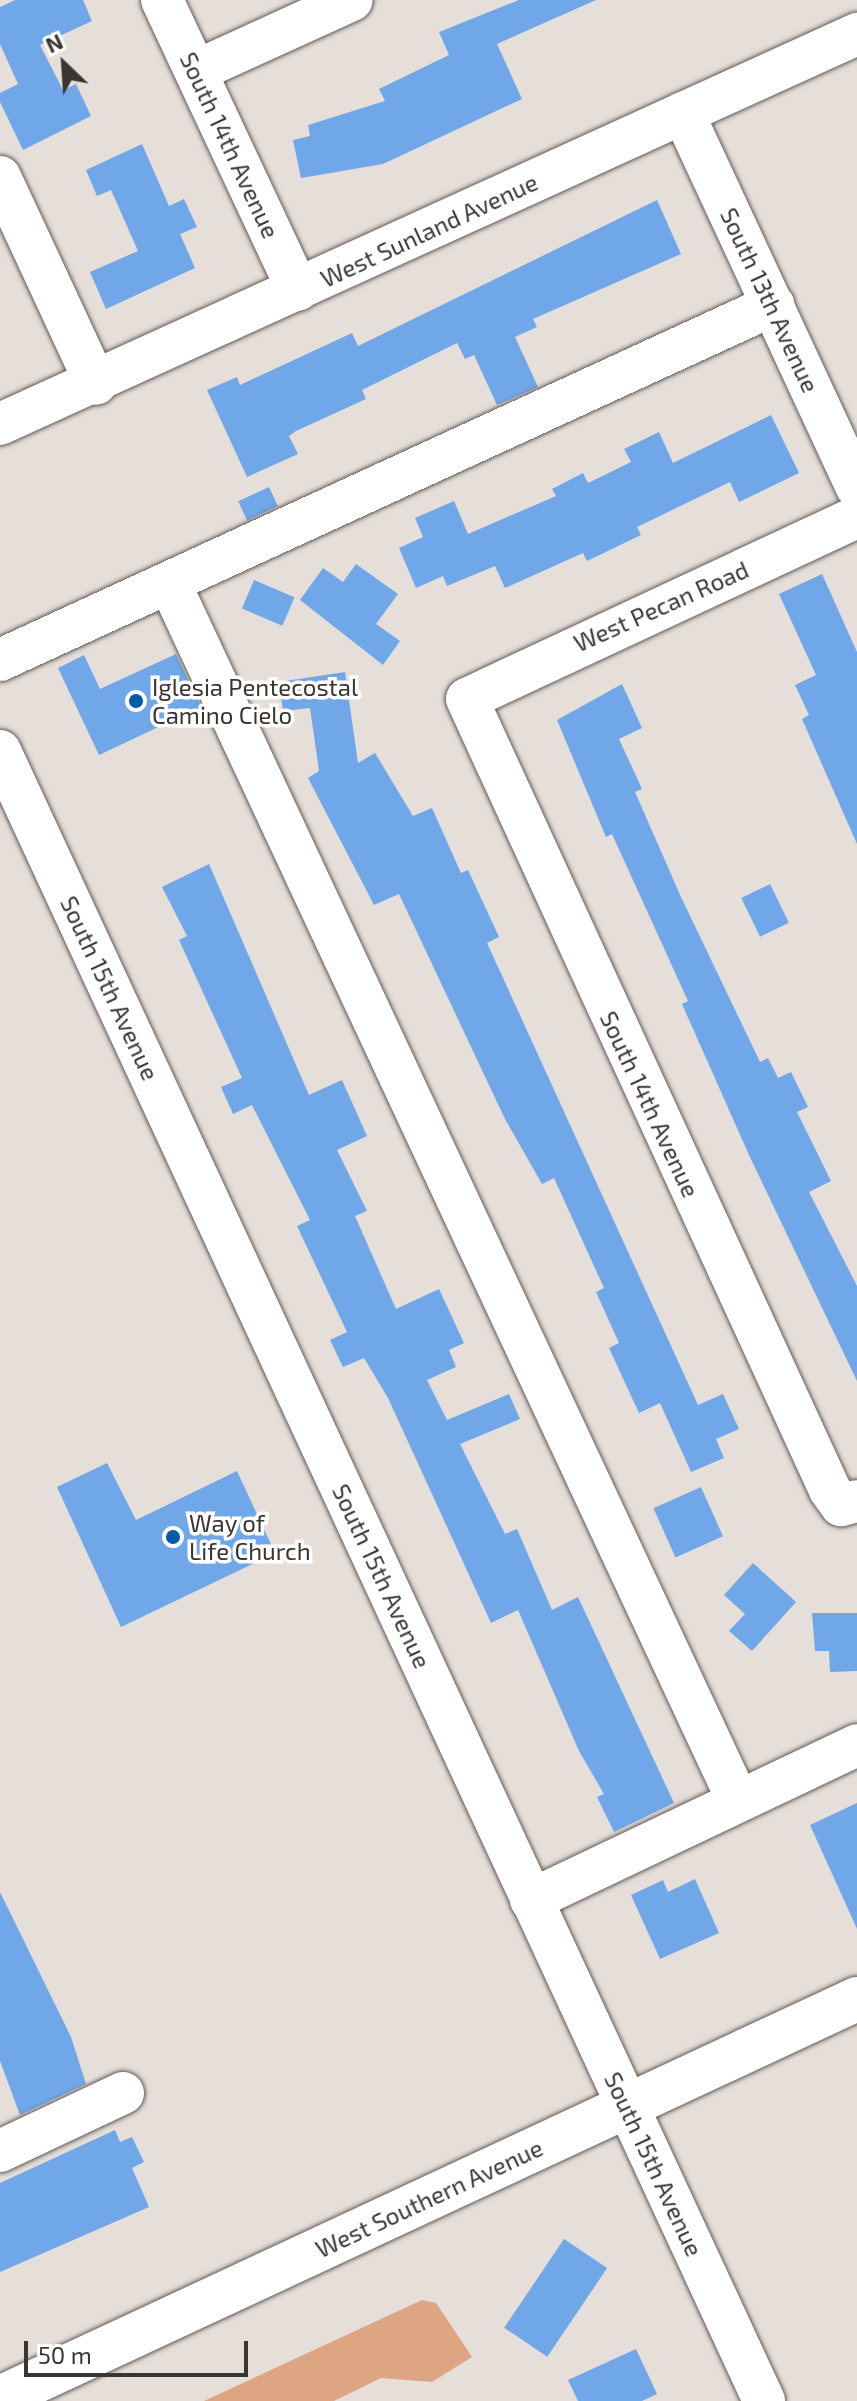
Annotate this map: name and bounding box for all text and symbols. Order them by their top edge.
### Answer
north arrow [24,24,104,104]
text: N [41,27,67,57]
street label: South 14th Avenue [174,47,286,243]
street label: West Sunland Avenue [316,167,542,293]
street label: South 13th Avenue [714,203,826,397]
street label: West Pecan Road [569,555,753,657]
place label: Iglesia Pentecostal Camino Cielo [152,673,358,729]
marker: Iglesia Pentecostal Camino Cielo [127,692,145,710]
street label: South 15th Avenue [55,891,165,1085]
street label: South 14th Avenue [594,1006,706,1202]
street label: South 15th Avenue [327,1479,437,1673]
place label: Way of Life Church [189,1509,311,1565]
marker: Way of Life Church [164,1528,182,1546]
street label: South 15th Avenue [599,2067,709,2261]
street label: West Southern Avenue [311,2133,547,2263]
scale bar [28,2325,252,2375]
text: 50 m [38,2340,92,2369]

